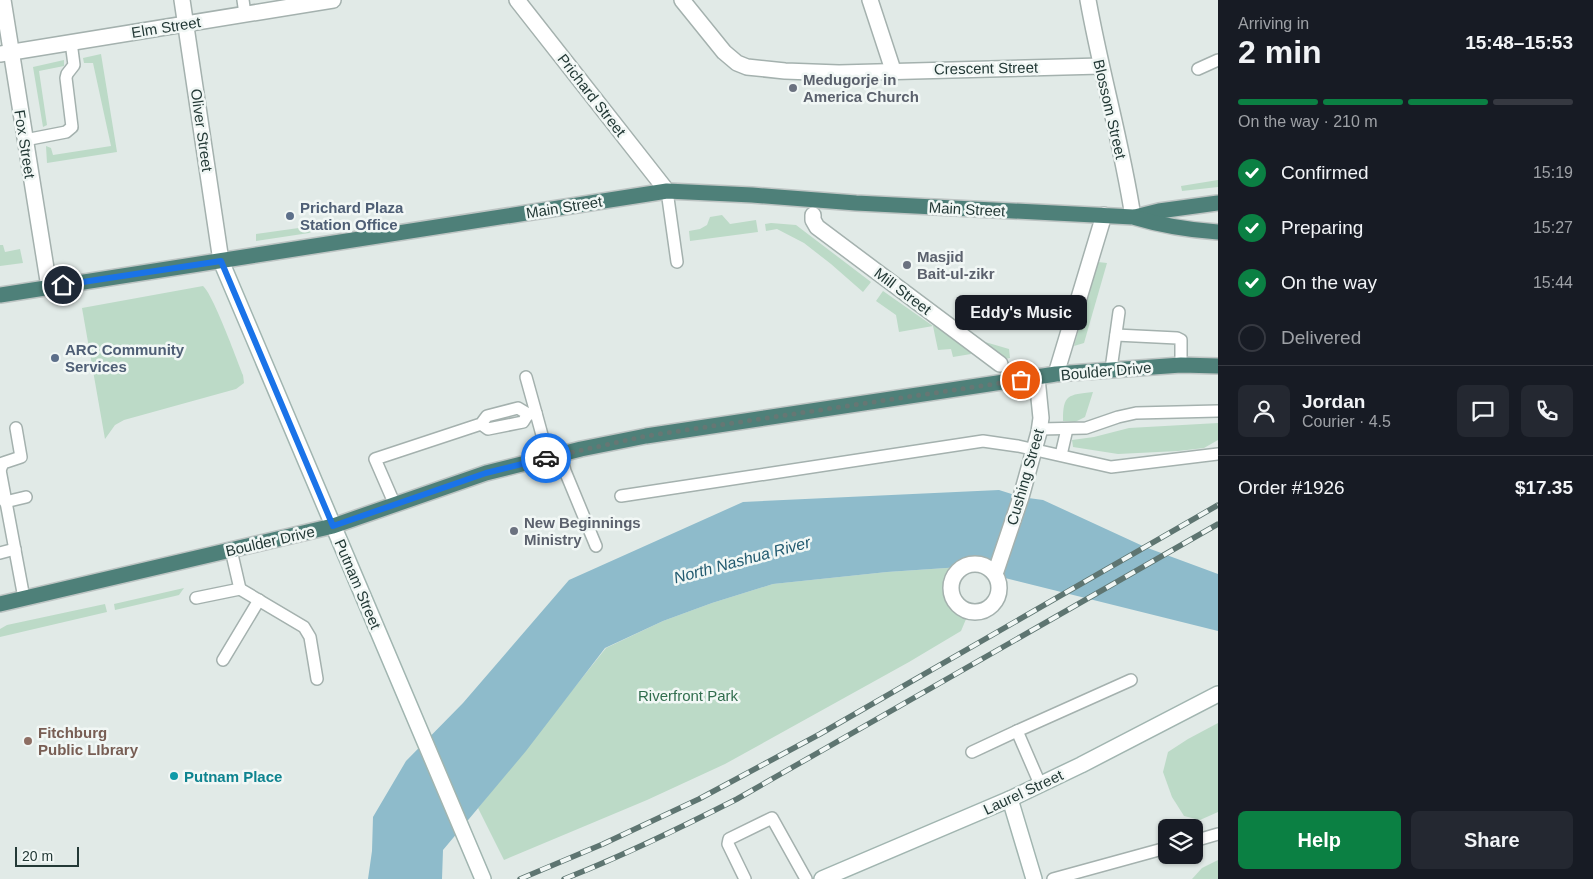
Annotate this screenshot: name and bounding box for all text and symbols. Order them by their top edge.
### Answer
street label: Elm Street [130,13,203,41]
text: Arriving in [1238,15,1309,32]
text: 15:48–15:53 [1465,32,1573,53]
text: 2 min [1238,34,1322,70]
street label: Prichard Street [555,50,630,140]
street label: Blossom Street [1090,58,1130,161]
street label: Crescent Street [934,59,1039,77]
place label: Medugorje in America Church [803,71,919,105]
marker: Medugorje in America Church [787,82,799,94]
street label: Oliver Street [188,88,216,173]
street label: Fox Street [11,108,39,180]
text: On the way · 210 m [1238,113,1378,130]
icon: check [1238,159,1266,187]
text: Confirmed [1281,162,1369,183]
text: 15:19 [1533,164,1573,181]
street label: Main Street [525,192,604,221]
place label: Prichard Plaza Station Office [300,199,404,233]
street label: Main Street [928,199,1007,220]
marker: Prichard Plaza Station Office [284,210,296,222]
icon: check [1238,214,1266,242]
text: Preparing [1281,217,1363,238]
text: 15:27 [1533,219,1573,236]
place label: Masjid Bait-ul-zikr [917,248,995,282]
marker: Masjid Bait-ul-zikr [901,259,913,271]
pin [42,264,84,306]
street label: Mill Street [871,264,935,318]
icon: check [1238,269,1266,297]
icon: home [49,271,77,299]
text: On the way [1281,272,1377,293]
text: 15:44 [1533,274,1573,291]
callout: Eddy's Music [955,295,1087,330]
text: Eddy's Music [970,304,1072,321]
text: Delivered [1281,327,1361,348]
place label: ARC Community Services [65,341,185,375]
marker: ARC Community Services [49,352,61,364]
pin [1000,359,1042,401]
street label: Boulder Drive [1060,359,1152,383]
icon: bag [1007,366,1035,394]
button: person [1238,385,1290,437]
button: chat [1457,385,1509,437]
button: phone [1521,385,1573,437]
text: Jordan [1302,391,1365,412]
text: Courier · 4.5 [1302,413,1391,430]
street label: Cushing Street [1003,426,1047,527]
courier [521,433,571,483]
icon: car [532,444,560,472]
text: Order #1926 [1238,477,1345,498]
text: $17.35 [1515,477,1573,498]
place label: New Beginnings Ministry [524,514,641,548]
street label: Boulder Drive [224,522,316,560]
marker: New Beginnings Ministry [508,525,520,537]
water label: North Nashua River [672,533,813,586]
street label: Putnam Street [331,537,385,632]
park label: Riverfront Park [638,687,739,704]
place label: Fitchburg Public LIbrary [38,724,139,758]
marker: Fitchburg Public LIbrary [22,735,34,747]
street label: Laurel Street [980,766,1066,818]
place label: Putnam Place [184,768,282,785]
marker: Putnam Place [168,770,180,782]
button: Help [1238,811,1401,869]
button: Share [1411,811,1573,869]
map controls [1158,819,1203,864]
button: layers [1158,819,1203,864]
scale bar [15,844,79,867]
text: 20 m [22,848,53,864]

